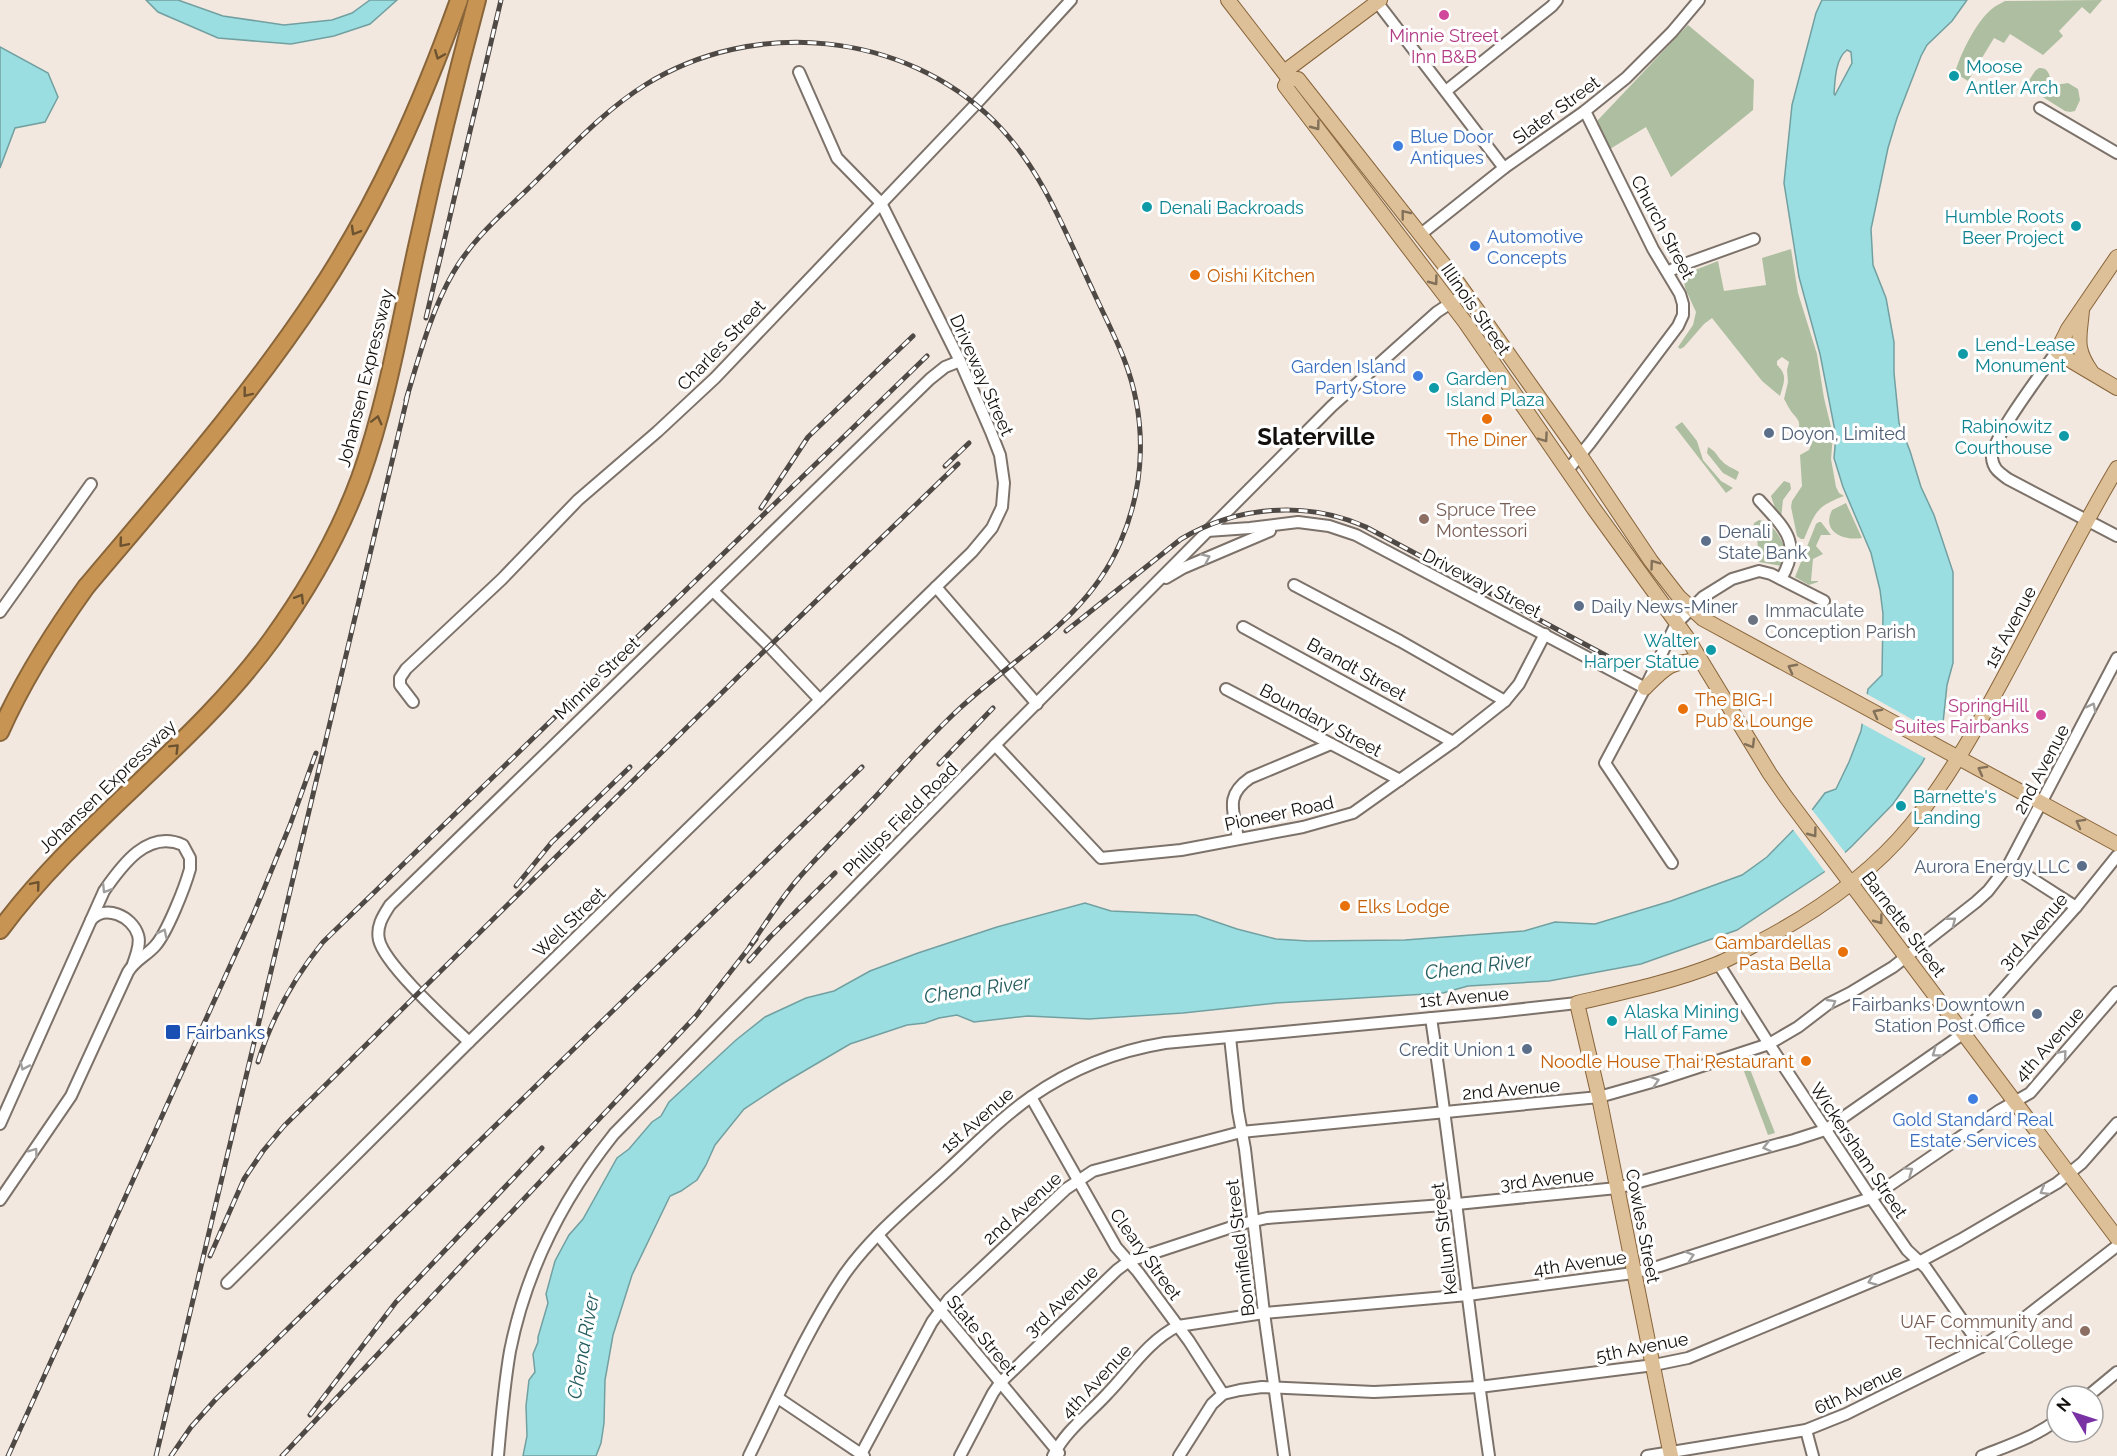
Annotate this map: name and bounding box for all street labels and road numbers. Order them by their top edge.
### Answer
street label: Slater Street [1508,71,1604,149]
street label: Church Street [1627,172,1699,282]
street label: Illinois Street [1437,259,1515,359]
street label: Johansen Expressway [333,286,397,469]
street label: Charles Street [673,295,769,395]
street label: Driveway Street [946,311,1018,439]
street label: Driveway Street [1419,544,1545,622]
street label: 1st Avenue [1980,582,2041,671]
street label: Minnie Street [550,632,644,724]
street label: Brandt Street [1304,633,1410,705]
street label: Boundary Street [1256,679,1386,761]
street label: Johansen Expressway [34,715,180,857]
street label: 2nd Avenue [2009,720,2074,817]
street label: Phillips Field Road [839,758,961,880]
street label: Pioneer Road [1222,791,1336,835]
street label: Barnette Street [1858,867,1950,981]
street label: Well Street [529,883,609,961]
street label: 3rd Avenue [1994,888,2072,973]
street label: 1st Avenue [1418,983,1510,1011]
street label: 4th Avenue [2010,1002,2088,1086]
street label: 2nd Avenue [1461,1074,1561,1104]
street label: Wickersham Street [1806,1078,1912,1222]
street label: 1st Avenue [936,1082,1018,1157]
street label: 3rd Avenue [1499,1164,1595,1194]
street label: 2nd Avenue [978,1167,1066,1249]
street label: Cowles Street [1622,1167,1664,1285]
street label: Bonnifield Street [1221,1178,1259,1318]
street label: Kellum Street [1427,1182,1461,1296]
street label: Cleary Street [1106,1204,1186,1304]
street label: 4th Avenue [1532,1246,1628,1280]
street label: 3rd Avenue [1020,1260,1102,1341]
street label: State Street [943,1291,1021,1379]
street label: 5th Avenue [1594,1328,1690,1366]
street label: 4th Avenue [1056,1339,1136,1422]
street label: 6th Avenue [1811,1359,1906,1419]

